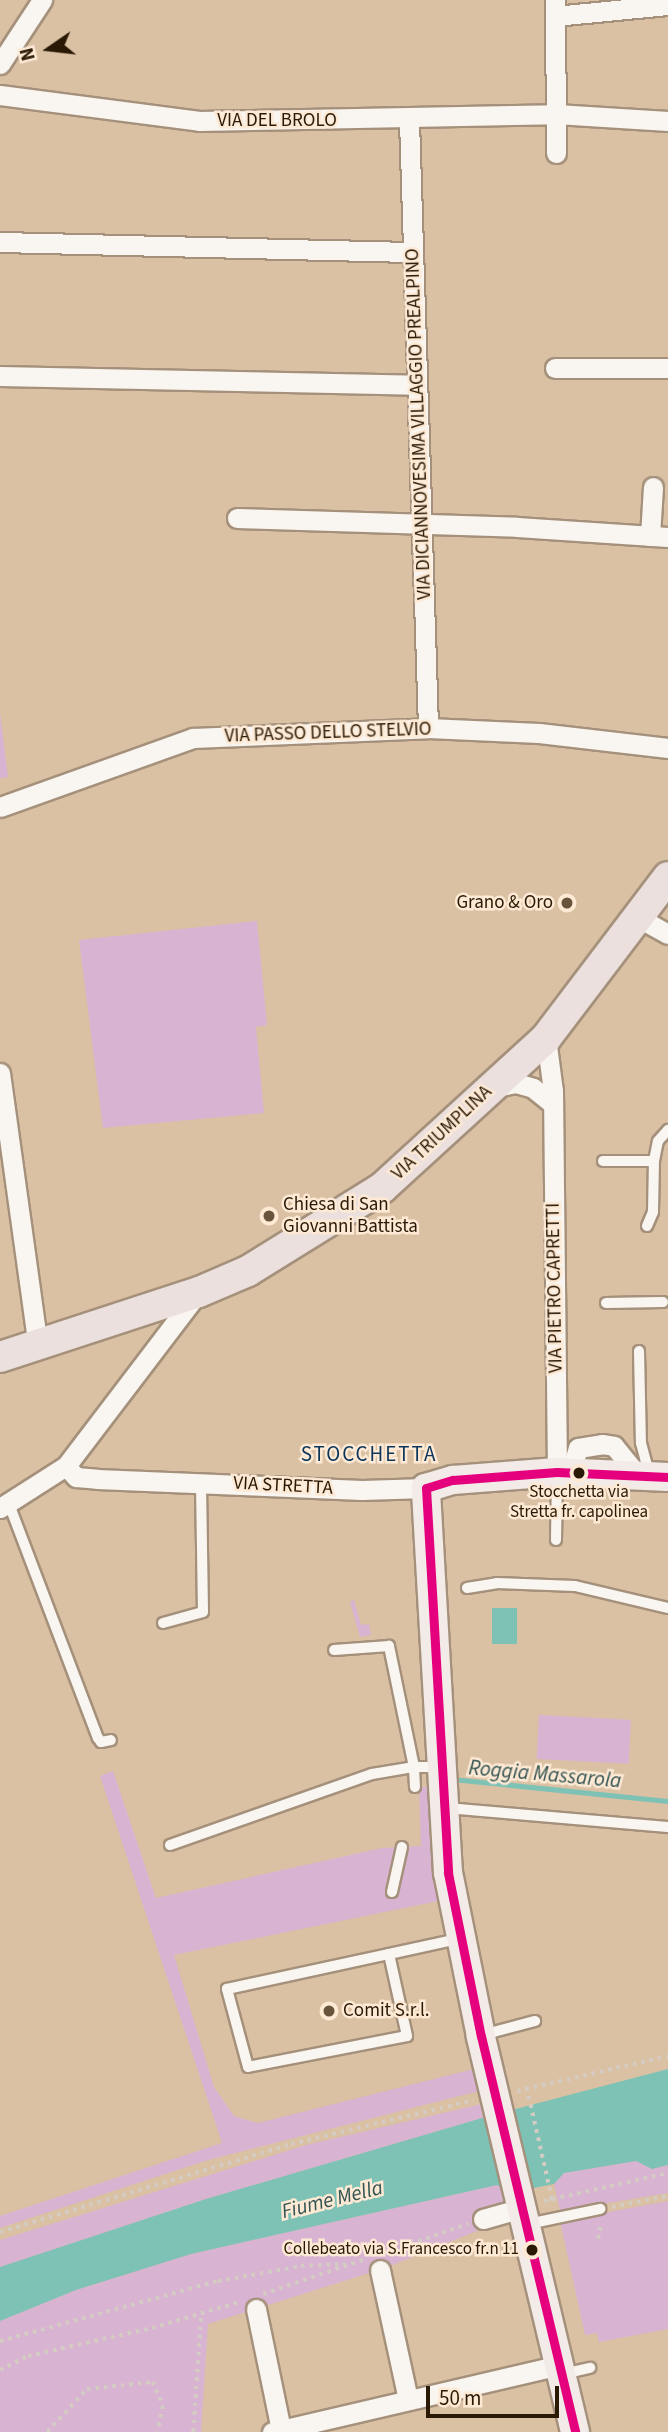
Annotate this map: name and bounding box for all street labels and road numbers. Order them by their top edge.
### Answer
street label: VIA DEL BROLO [217,110,337,132]
street label: VIA DICIANNOVESIMA VILLAGGIO PREALPINO [401,248,437,600]
street label: VIA PASSO DELLO STELVIO [224,718,432,748]
street label: VIA TRIUMPLINA [387,1081,497,1185]
street label: VIA PIETRO CAPRETTI [542,1203,568,1373]
street label: VIA STRETTA [233,1472,333,1500]

